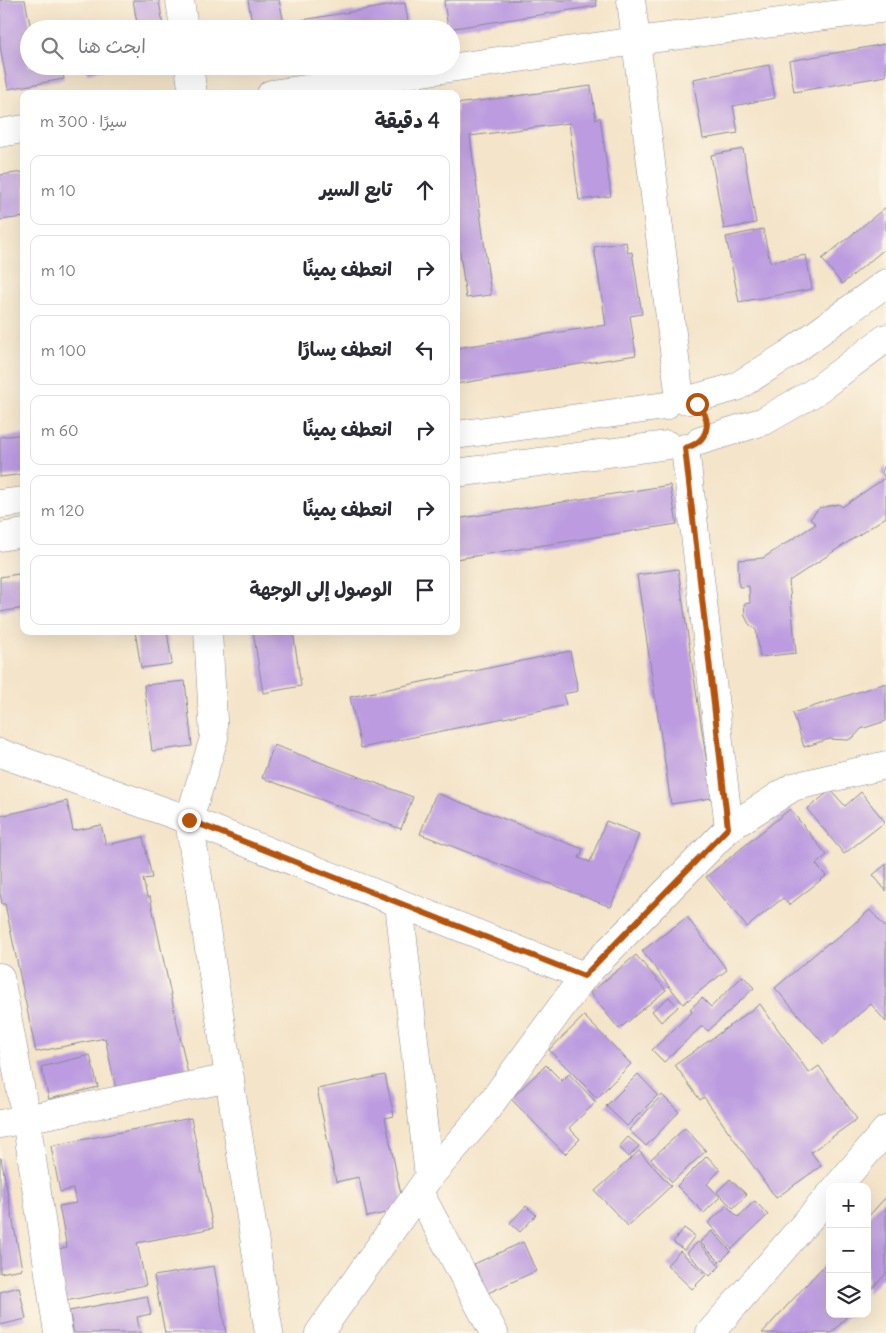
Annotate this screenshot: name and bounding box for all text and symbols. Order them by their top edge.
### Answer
search box [20,20,460,75]
icon: search [38,34,66,62]
text: ابحث هنا [78,34,146,58]
text: 4 دقيقة [374,107,440,134]
text: سيرًا · 300 m [40,111,127,131]
icon: ahead [411,176,439,204]
text: تابع السير [320,177,392,201]
text: 10 m [41,180,76,200]
icon: right [411,256,439,284]
text: انعطف يمينًا [303,257,392,281]
text: 10 m [41,260,76,280]
icon: left [411,336,439,364]
text: انعطف يسارًا [298,337,392,361]
text: 100 m [41,340,86,360]
route start [686,393,709,416]
icon: right [411,416,439,444]
text: انعطف يمينًا [303,417,392,441]
text: 60 m [41,420,79,440]
icon: right [411,496,439,524]
text: انعطف يمينًا [303,497,392,521]
text: 120 m [41,500,85,520]
icon: arrive [411,576,439,604]
text: الوصول إلى الوجهة [249,577,392,601]
route end [178,809,201,832]
map controls [826,1183,871,1318]
button: + [826,1183,871,1228]
button: − [826,1228,871,1273]
button: layers [826,1273,871,1318]

